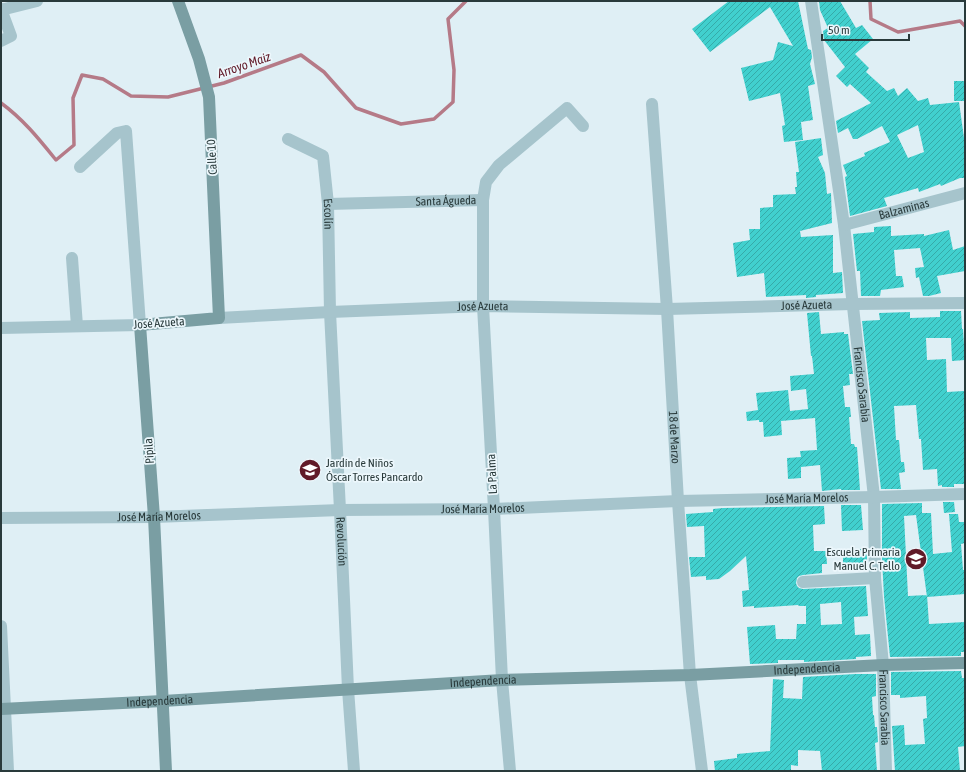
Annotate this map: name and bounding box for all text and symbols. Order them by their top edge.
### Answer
scale bar [822,16,909,42]
text: 50 m [828,23,850,37]
water label: Arroyo Maiz [215,49,273,81]
street label: Calle 10 [204,139,220,175]
street label: Santa Águeda [415,193,476,209]
street label: Balzaminas [877,196,931,222]
street label: Escolín [320,198,335,230]
street label: José Azueta [781,298,833,313]
street label: José Azueta [457,299,509,314]
street label: José Azueta [133,314,185,332]
street label: Francisco Sarabia [850,346,873,423]
street label: 18 de Marzo [666,410,683,464]
street label: Pípila [141,438,157,464]
street label: La Palma [484,453,500,495]
place label: Jardín de Niños Óscar Torres Pancardo [326,456,423,484]
school or university icon: Jardín de Niños Óscar Torres Pancardo [297,457,323,483]
street label: José María Morelos [765,491,849,506]
street label: José María Morelos [441,501,525,516]
street label: José María Morelos [117,508,201,524]
street label: Revolución [333,516,350,567]
place label: Escuela Primaria Manuel C. Tello [826,545,900,573]
school or university icon: Escuela Primaria Manuel C. Tello [903,546,929,572]
street label: Independencia [773,660,841,678]
street label: Francisco Sarabia [876,669,892,746]
street label: Independencia [449,673,517,690]
street label: Independencia [126,692,194,710]

